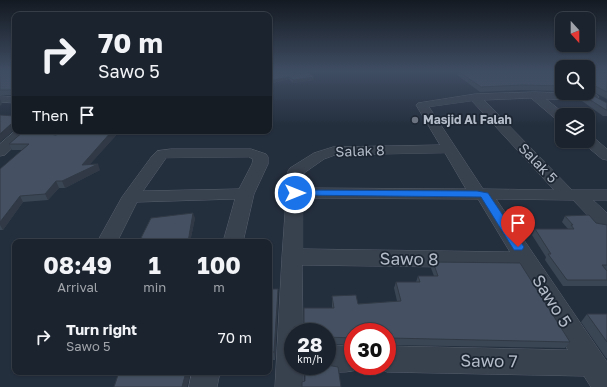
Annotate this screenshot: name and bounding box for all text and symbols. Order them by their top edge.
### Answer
north arrow [555,12,595,52]
map controls [555,12,595,148]
text: 70 m [98,26,163,59]
icon: right [32,28,84,80]
text: Sawo 5 [98,60,160,82]
button: search [555,60,595,100]
icon: arrive [76,104,98,126]
text: Then [32,106,68,124]
button: layers [555,108,595,148]
place label: Masjid Al Falah [423,112,512,127]
marker: Masjid Al Falah [410,115,420,125]
street label: Salak 5 [515,139,561,186]
street label: Salak 8 [335,141,385,160]
position arrow [274,172,316,214]
pin [501,206,535,247]
icon: arrive [507,212,529,234]
street label: Sawo 8 [379,247,439,270]
text: 08:49 [43,250,112,279]
text: 1 [148,250,161,279]
text: 100 [197,250,241,279]
street label: Sawo 5 [528,270,577,331]
text: Arrival [57,279,98,295]
text: min [143,279,166,295]
text: m [213,279,225,295]
text: Turn right [66,320,137,338]
speed limit sign: 30 [344,323,396,375]
icon: right [32,326,54,348]
text: 70 m [218,328,252,346]
text: 28 [297,332,322,356]
text: Sawo 5 [66,338,111,354]
street label: Sawo 7 [460,350,518,371]
text: km/h [297,353,323,365]

